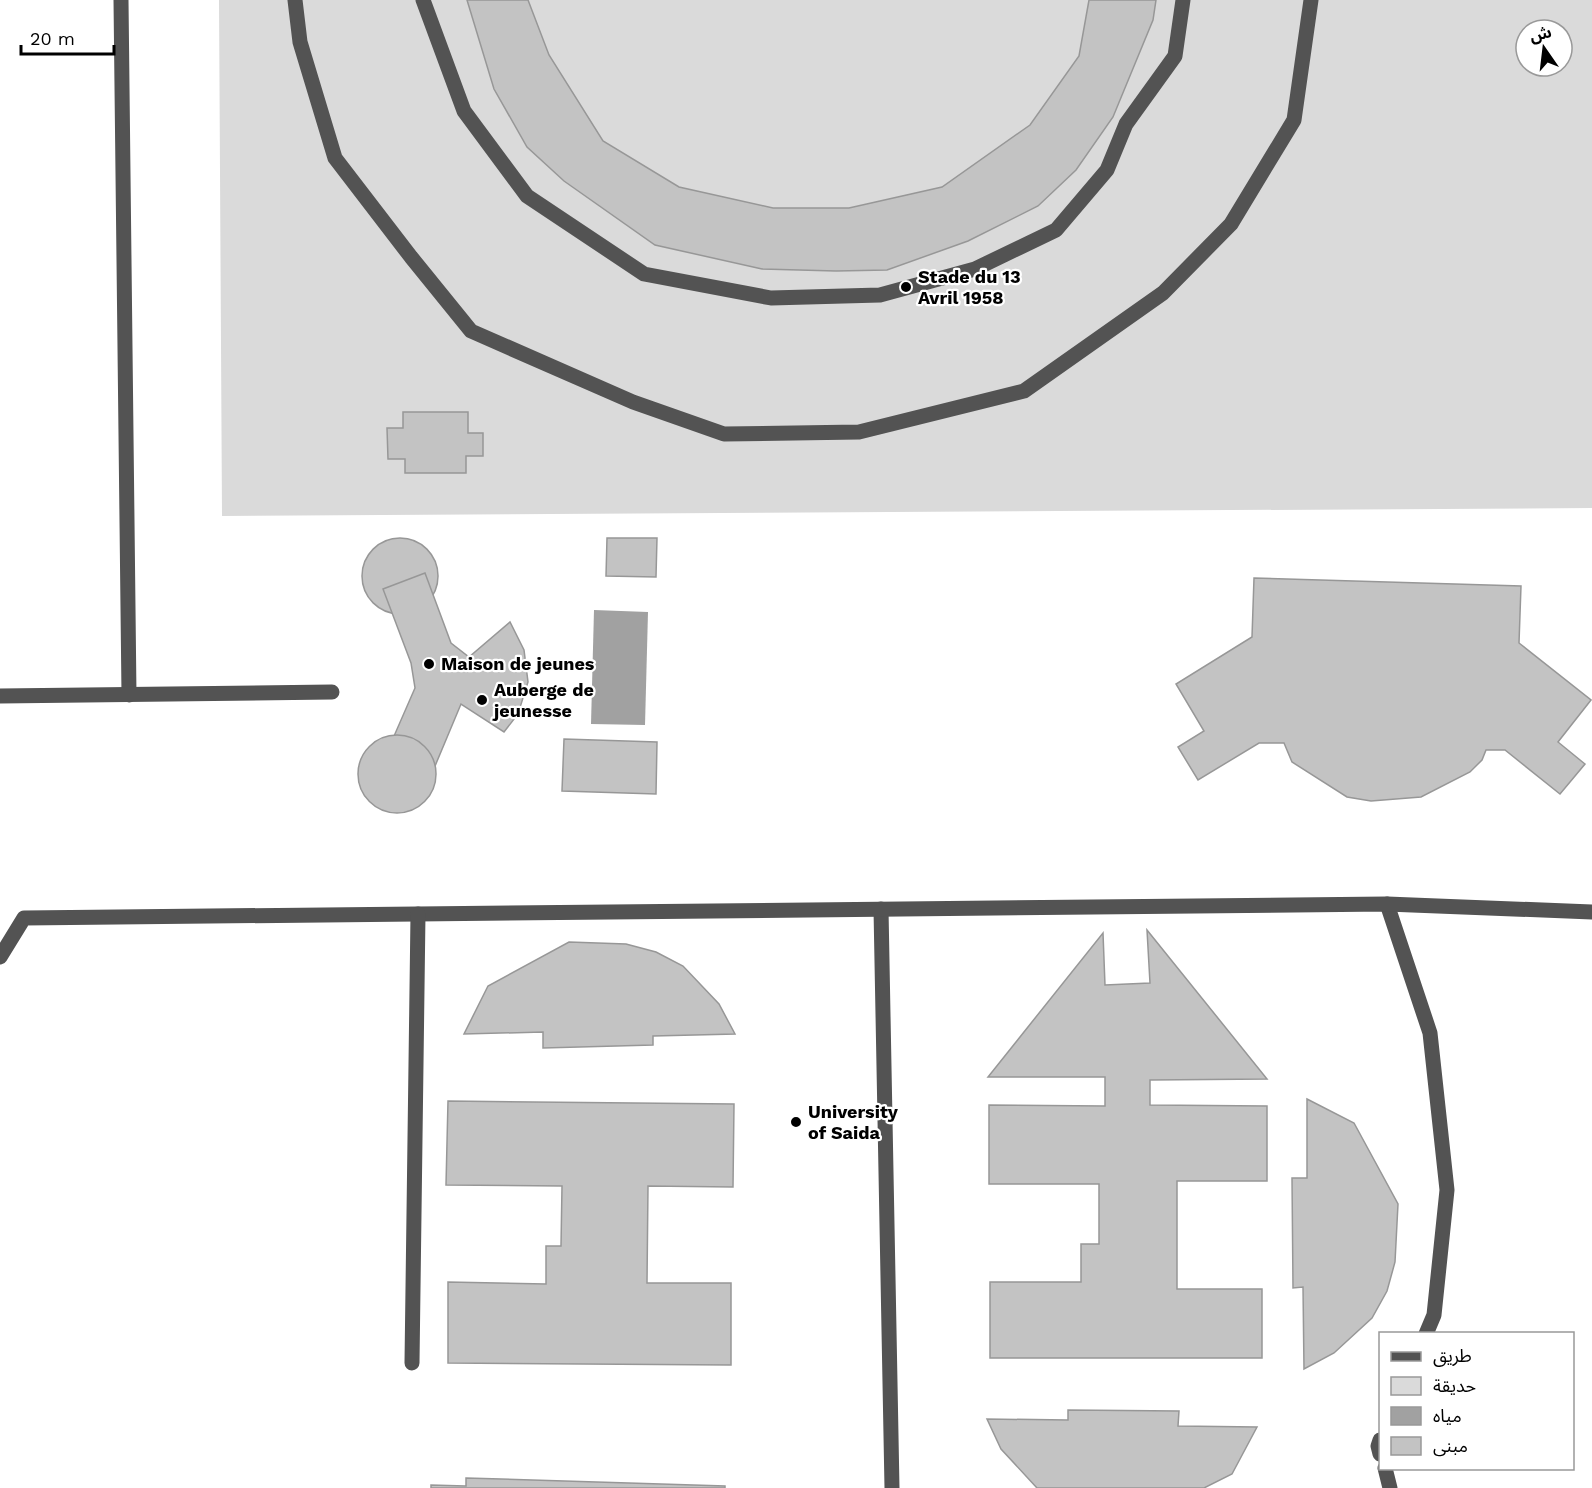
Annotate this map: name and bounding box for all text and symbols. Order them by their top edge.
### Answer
scale bar [21,18,114,56]
north arrow [1514,18,1574,78]
text: ش [1528,22,1554,46]
text: 20 m [30,28,75,49]
place label: Stade du 13 Avril 1958 [918,266,1021,308]
marker: Stade du 13 Avril 1958 [899,280,913,294]
place label: Maison de jeunes [441,653,595,674]
marker: Maison de jeunes [422,657,436,671]
place label: Auberge de jeunesse [492,679,594,721]
marker: Auberge de jeunesse [475,693,489,707]
place label: University of Saida [808,1101,899,1143]
marker: University of Saida [789,1115,803,1129]
legend [1379,1332,1574,1470]
text: طريق [1433,1345,1472,1367]
text: حديقة [1433,1375,1476,1396]
text: مياه [1433,1405,1462,1426]
text: مبنى [1433,1435,1468,1457]

